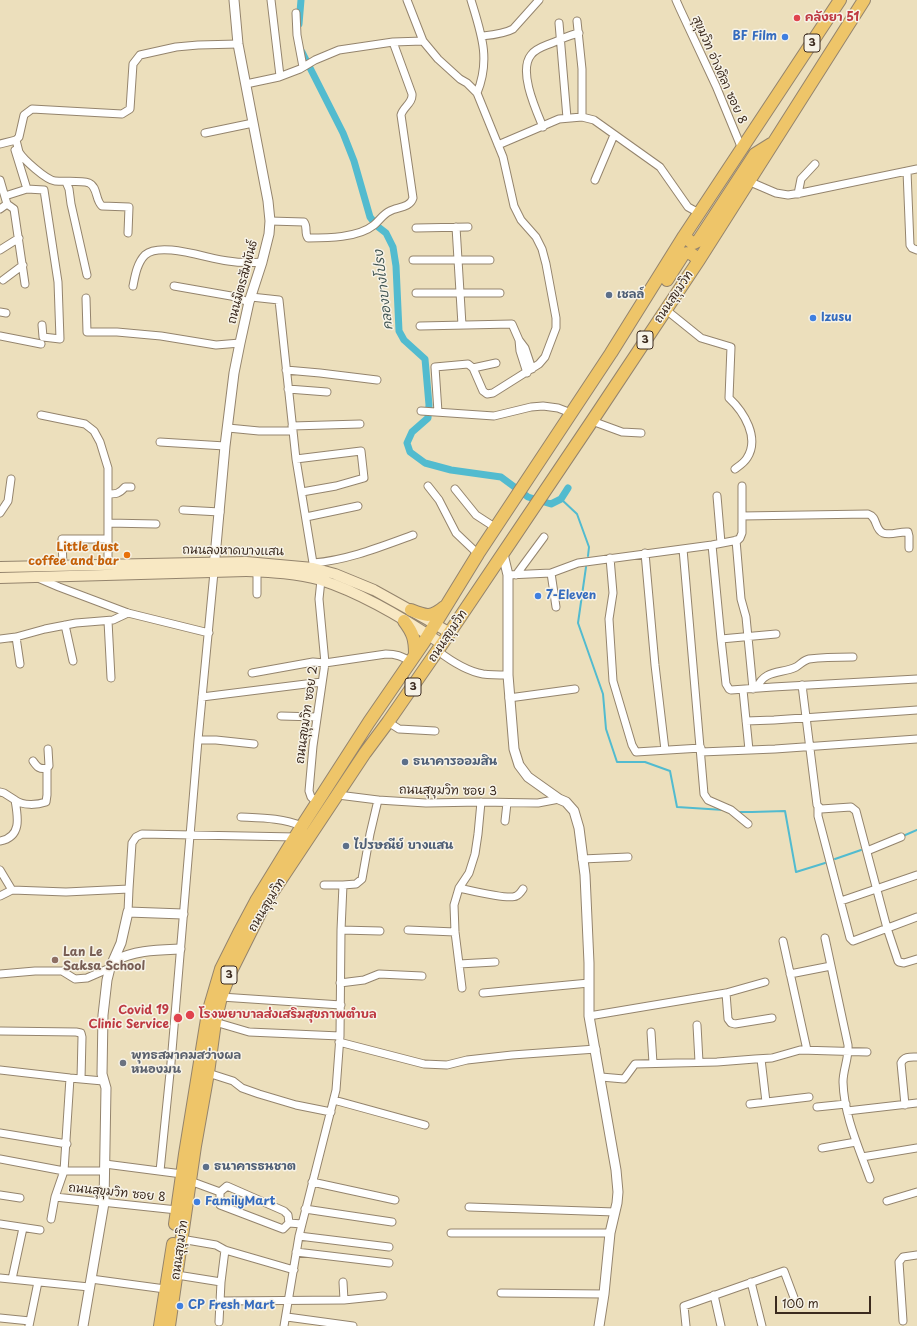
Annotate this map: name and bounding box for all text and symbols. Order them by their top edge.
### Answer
place label: คลังยา 51 [805,11,859,25]
marker: คลังยา 51 [792,13,802,23]
street label: สุขุมวิท อ่างศิลา ซอย 8 [689,14,749,126]
place label: BF Film [733,30,777,44]
marker: BF Film [780,32,790,42]
road number: 3 [804,34,820,52]
street label: ถนนมิตรสัมพันธ์ [225,238,261,326]
water label: คลองบางโปรง [371,249,397,331]
street label: ถนนสุขุมวิท [651,268,697,326]
place label: เชลล์ [617,288,644,302]
marker: เชลล์ [604,290,614,300]
place label: Izusu [821,311,852,325]
marker: Izusu [808,313,818,323]
road number: 3 [637,331,653,349]
place label: Little dust coffee and bar [28,541,119,569]
street label: ถนนลงหาดบางแสน [182,543,284,559]
marker: Little dust coffee and bar [122,550,132,560]
place label: 7-Eleven [546,589,596,603]
marker: 7-Eleven [533,591,543,601]
street label: ถนนสุขุมวิท [425,607,471,665]
street label: ถนนสุขุมวิท ซอย 2 [293,665,321,765]
road number: 3 [405,678,421,696]
place label: ธนาคารออมสิน [413,755,497,769]
marker: ธนาคารออมสิน [400,757,410,767]
street label: ถนนสุขุมวิท ซอย 3 [399,783,497,799]
place label: ไปรษณีย์ บางแสน [354,839,454,853]
marker: ไปรษณีย์ บางแสน [341,841,351,851]
street label: ถนนสุขุมวิท [245,876,289,934]
place label: Lan Le Saksa School [63,946,145,974]
marker: Lan Le Saksa School [50,955,60,965]
road number: 3 [221,966,237,984]
place label: Covid 19 Clinic Service [88,1004,169,1032]
place label: โรงพยาบาลส่งเสริมสุขภาพตำบล [199,1008,377,1022]
marker: โรงพยาบาลส่งเสริมสุขภาพตำบล [184,1009,196,1021]
marker: Covid 19 Clinic Service [172,1012,184,1024]
place label: พุทธสมาคมสว่างผล หนองมน [131,1049,241,1077]
marker: พุทธสมาคมสว่างผล หนองมน [118,1058,128,1068]
place label: ธนาคารธนชาต [214,1160,296,1174]
marker: ธนาคารธนชาต [201,1162,211,1172]
street label: ถนนสุขุมวิท ซอย 8 [68,1181,166,1205]
place label: FamilyMart [205,1195,275,1209]
marker: FamilyMart [192,1197,202,1207]
street label: ถนนสุขุมวิท [169,1219,191,1281]
scale bar [777,1288,873,1314]
text: 100 m [782,1294,819,1312]
place label: CP Fresh Mart [188,1299,275,1313]
marker: CP Fresh Mart [175,1301,185,1311]

